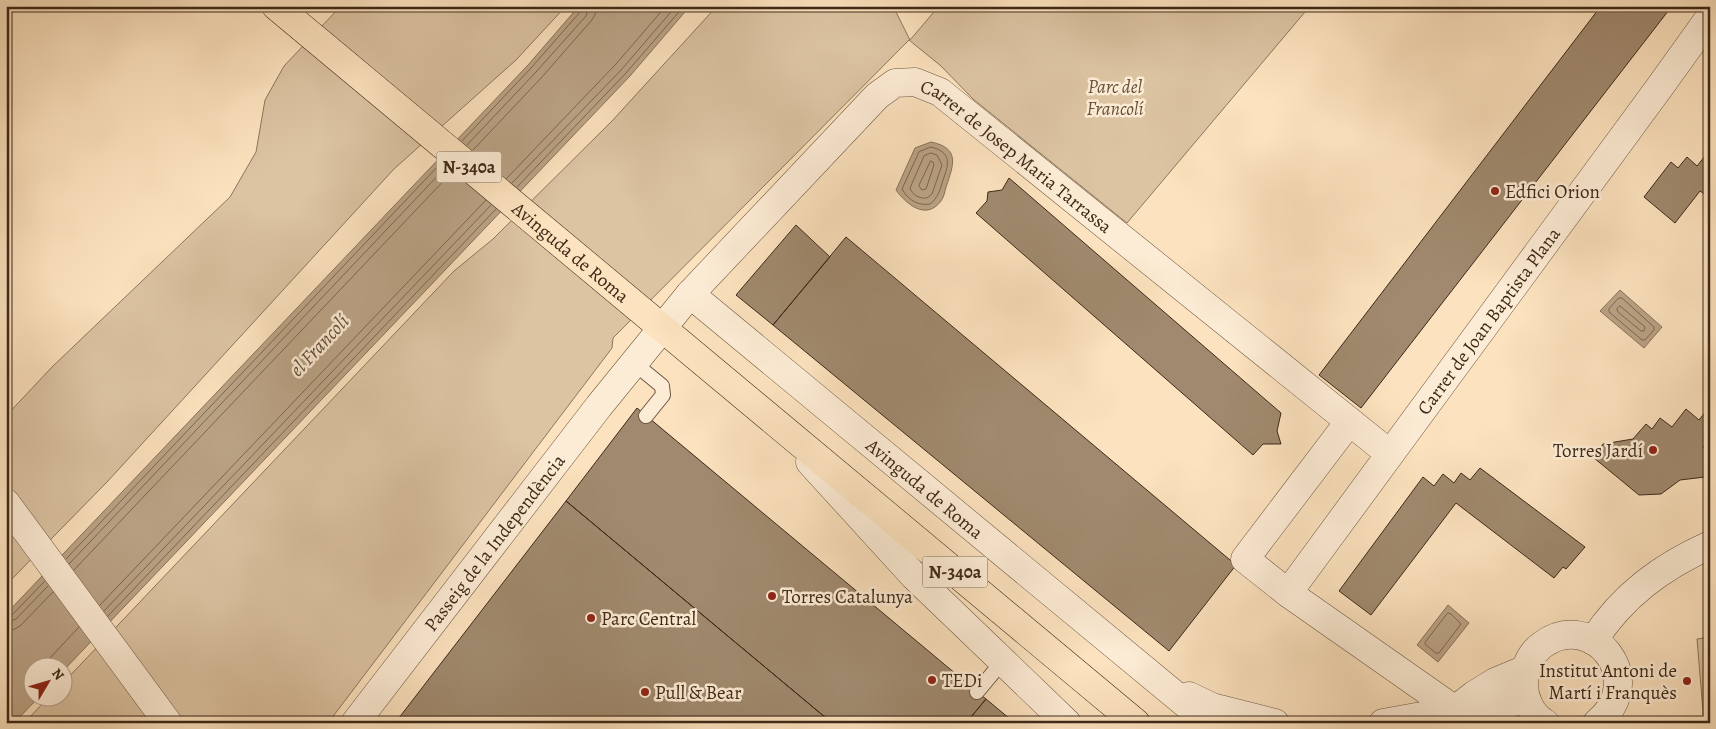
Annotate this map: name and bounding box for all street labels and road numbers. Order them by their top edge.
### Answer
street label: Carrer de Josep Maria Tarrassa [916,74,1118,240]
road number: N-340a [436,152,502,182]
street label: Avinguda de Roma [505,196,635,309]
street label: Carrer de Joan Baptista Plana [1411,222,1567,420]
street label: Avinguda de Roma [859,432,989,545]
street label: Passeig de la Independència [418,449,572,637]
road number: N-340a [922,556,988,588]

